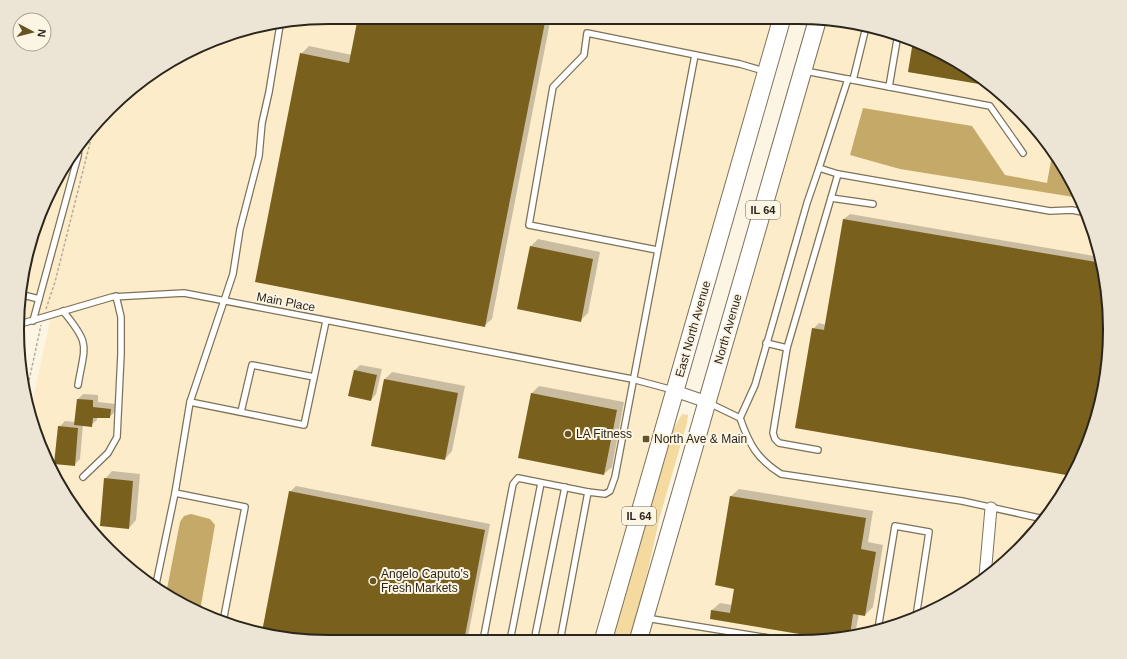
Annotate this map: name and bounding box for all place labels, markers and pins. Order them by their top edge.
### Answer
place label: LA Fitness [576,427,632,441]
marker: LA Fitness [563,429,573,439]
place label: North Ave & Main [654,432,747,446]
marker: North Ave & Main [641,434,651,444]
place label: Angelo Caputo's Fresh Markets [381,567,469,595]
marker: Angelo Caputo's Fresh Markets [368,576,378,586]

